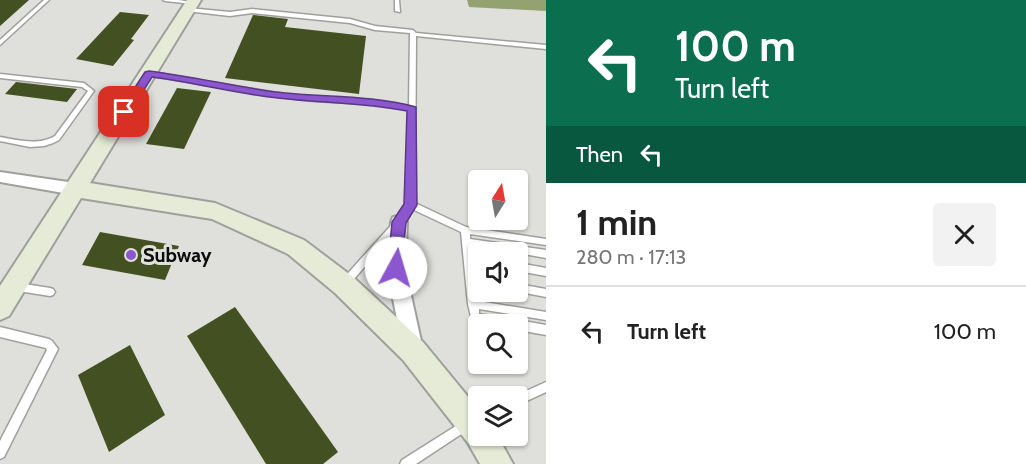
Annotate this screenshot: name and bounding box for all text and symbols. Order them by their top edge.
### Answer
text: 100 m [675,20,796,72]
icon: left [576,24,654,102]
text: Turn left [675,72,769,105]
pin [98,86,149,137]
icon: arrive [107,95,140,128]
icon: left [635,138,668,171]
text: Then [576,141,623,168]
north arrow [468,170,528,230]
map controls [468,170,528,446]
text: 1 min [576,200,657,244]
button: close [933,203,996,266]
position arrow [364,236,428,300]
button: sound [468,242,528,302]
place label: Subway [143,243,212,267]
text: 280 m · 17:13 [576,245,686,269]
marker: Subway [124,248,138,262]
button: search [468,314,528,374]
icon: left [576,315,609,348]
text: Turn left [627,318,706,345]
text: 100 m [934,318,996,345]
button: layers [468,386,528,446]

